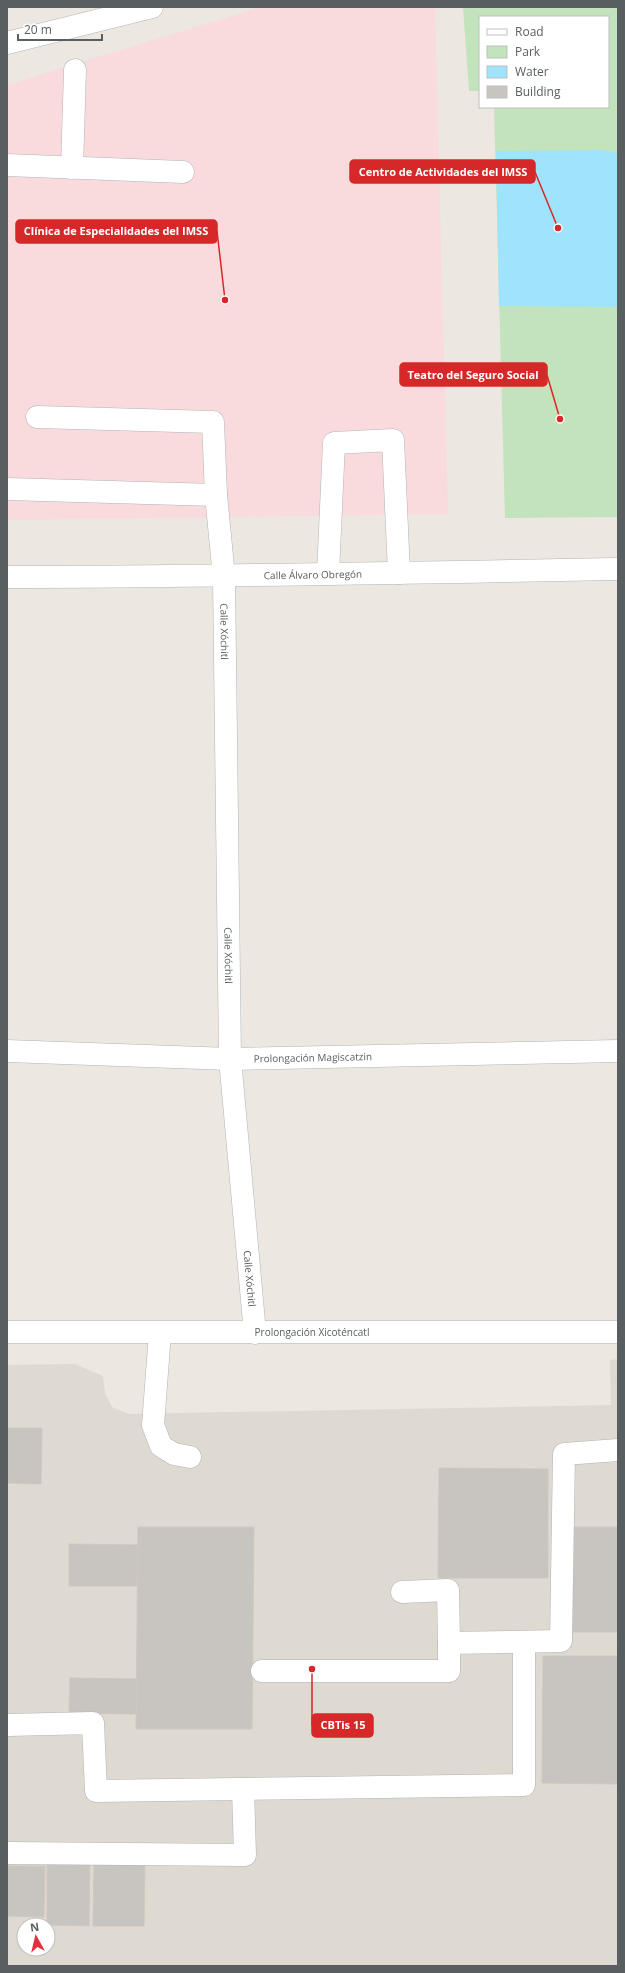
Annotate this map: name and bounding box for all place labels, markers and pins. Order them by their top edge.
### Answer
callout: Centro de Actividades del IMSS [350,160,535,183]
callout: Clínica de Especialidades del IMSS [16,220,217,243]
callout: Teatro del Seguro Social [400,363,547,386]
callout: CBTis 15 [312,1714,373,1737]

